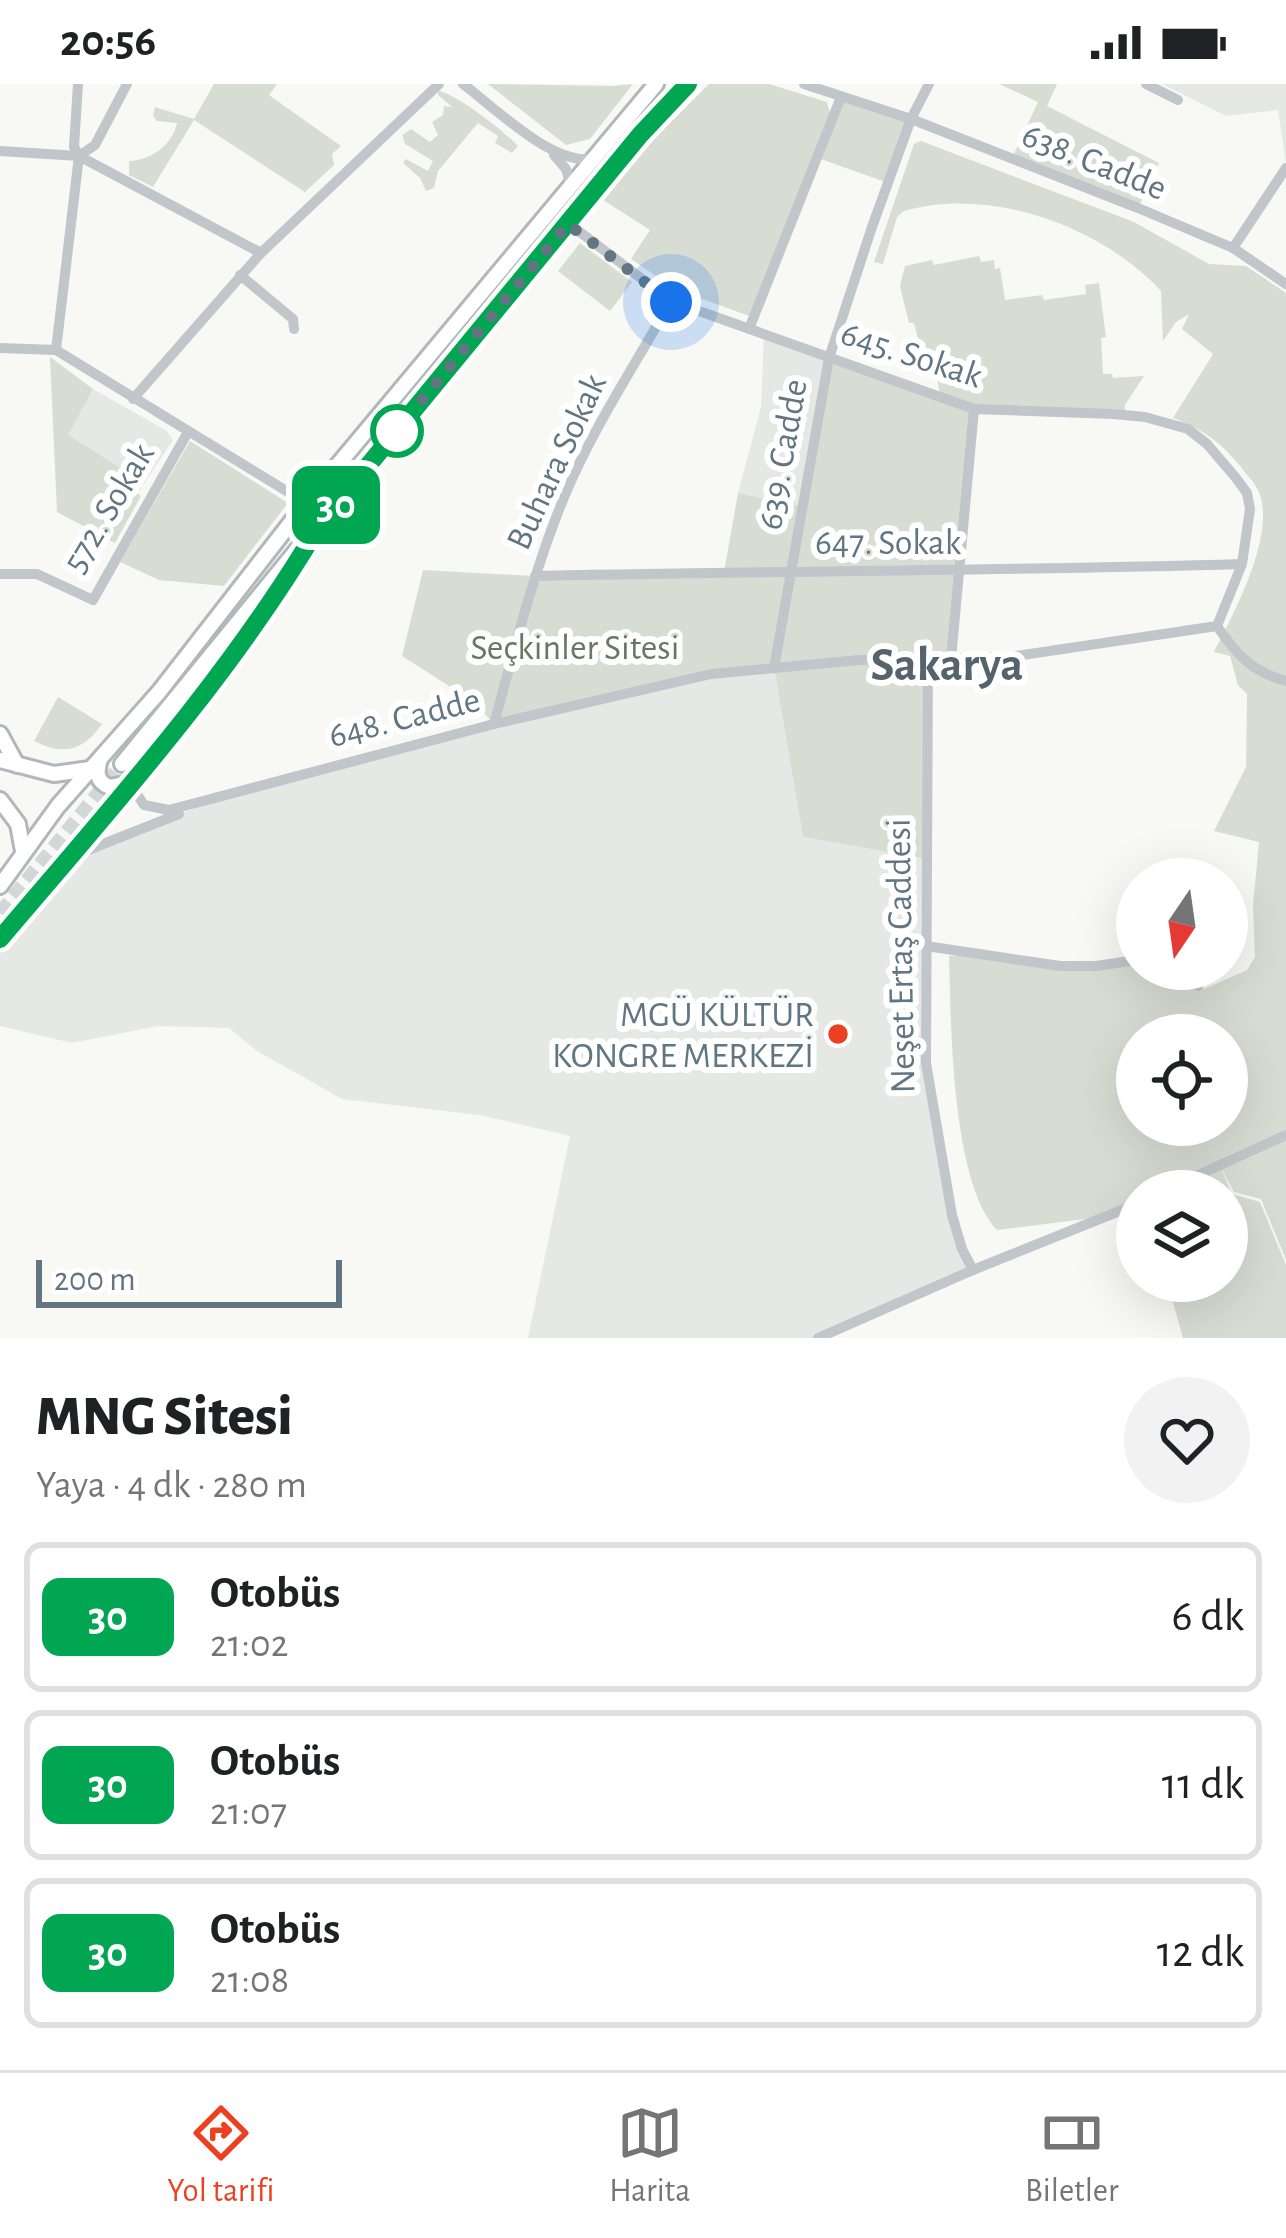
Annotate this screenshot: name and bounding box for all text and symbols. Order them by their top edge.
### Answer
text: 20:56 [60,19,156,64]
street label: 638. Cadde [1017,117,1172,207]
your location [641,272,701,332]
street label: 645. Sokak [836,315,987,395]
street label: Buhara Sokak [501,368,613,555]
street label: 639. Cadde [752,376,814,532]
unlabelled marker [372,406,422,456]
street label: 572. Sokak [56,437,161,579]
line badge: 30 [282,466,390,544]
text: 30 [316,484,356,526]
street label: 647. Sokak [815,525,962,561]
park label: Seçkinler Sitesi [471,630,679,666]
district label: Sakarya [871,642,1023,690]
street label: 648. Cadde [325,682,484,754]
street label: Neşet Ertaş Caddesi [881,818,921,1094]
north arrow [1116,858,1248,990]
map controls [1116,858,1248,1302]
place label: MGÜ KÜLTÜR KONGRE MERKEZİ [552,995,814,1074]
button: locate [1116,1014,1248,1146]
marker: MGÜ KÜLTÜR KONGRE MERKEZİ [825,1021,851,1047]
button: layers [1116,1170,1248,1302]
scale bar [36,1254,342,1307]
text: 200 m [54,1264,136,1297]
button: heart [1124,1377,1250,1503]
text: MNG Sitesi [36,1388,293,1445]
text: Yaya · 4 dk · 280 m [36,1466,307,1505]
text: Otobüs [210,1571,340,1616]
text: 6 dk [1172,1594,1244,1639]
text: 30 [88,1596,128,1638]
text: 21:02 [210,1625,288,1664]
text: Otobüs [210,1739,340,1784]
text: 11 dk [1162,1762,1244,1807]
text: 30 [88,1764,128,1806]
text: 21:07 [210,1793,287,1832]
text: Otobüs [210,1907,340,1952]
text: 12 dk [1157,1930,1244,1975]
text: 30 [88,1932,128,1974]
text: 21:08 [210,1961,289,2000]
tab: Yol tarifi [167,2100,275,2212]
tab: Harita [609,2100,690,2212]
tab: Biletler [1025,2100,1119,2212]

